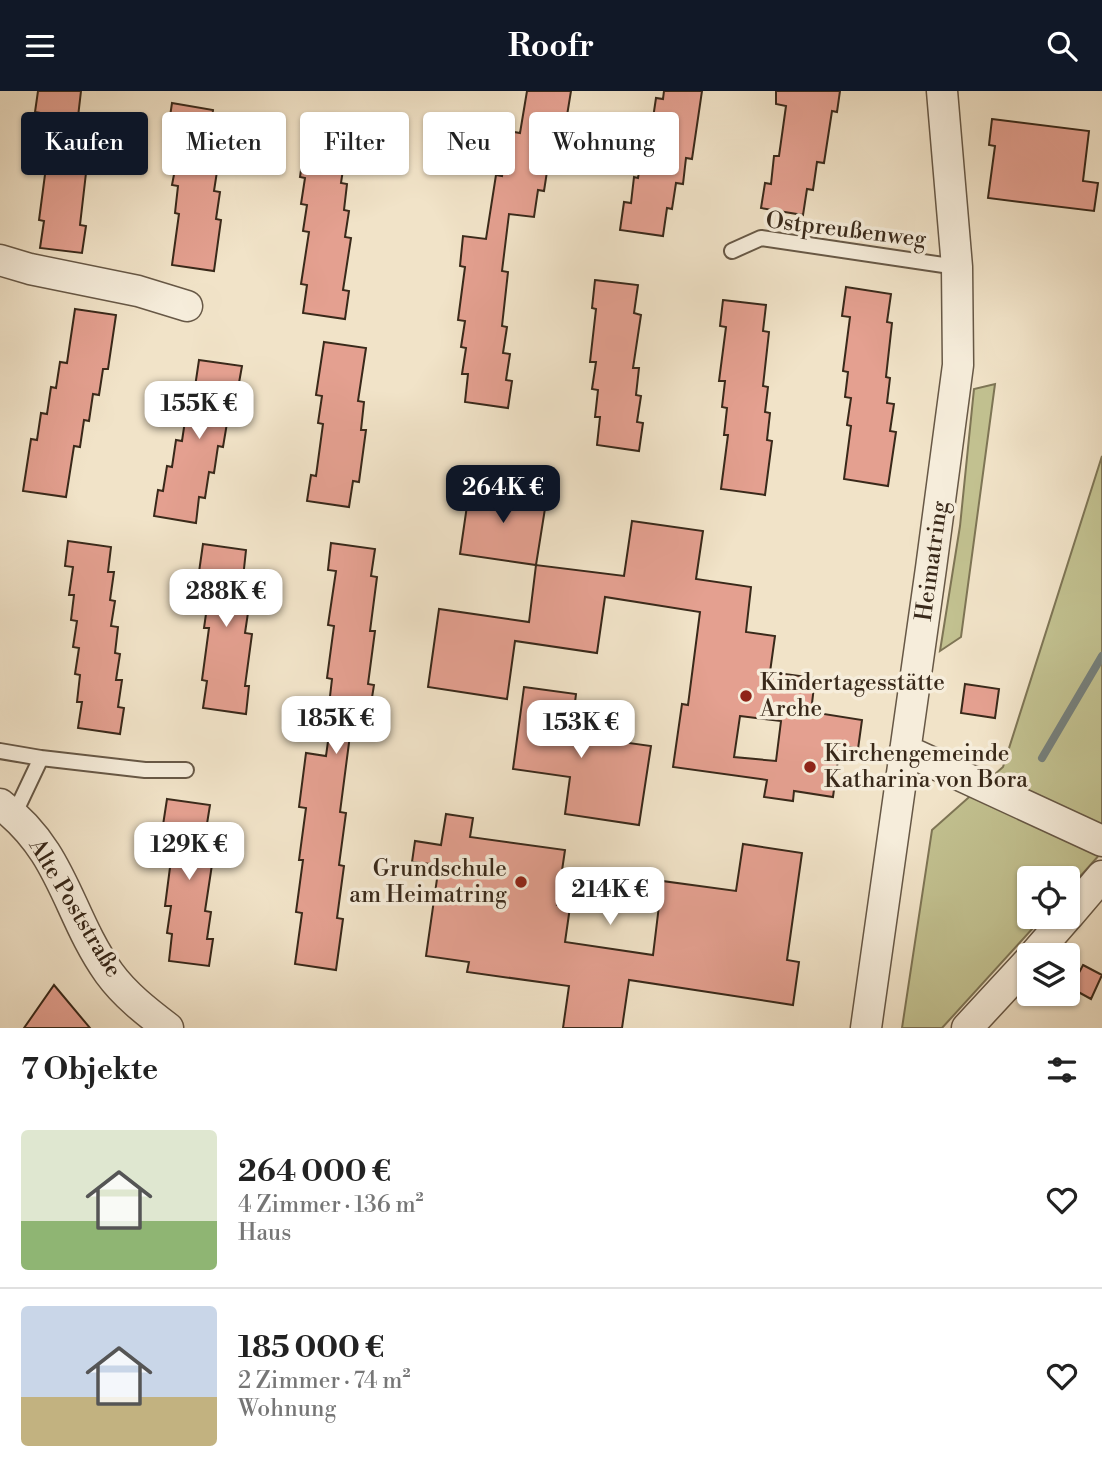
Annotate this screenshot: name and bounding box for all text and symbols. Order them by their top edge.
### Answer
text: Roofr [508,26,594,66]
icon: menu [21,27,59,65]
icon: search [1043,27,1081,65]
chip: Kaufen [21,112,148,175]
chip: Mieten [162,112,286,175]
chip: Filter [300,112,409,175]
chip: Neu [423,112,515,175]
chip: Wohnung [529,112,679,175]
street label: Ostpreußenweg [764,206,928,254]
pin: 155K € [142,381,256,441]
text: 155K € [161,390,237,418]
pin: 264K € [446,465,560,525]
text: 264K € [462,474,544,502]
street label: Heimatring [910,499,954,623]
pin: 288K € [169,569,283,629]
text: 288K € [186,578,266,606]
place label: Kindertagesstätte Arche [759,669,945,723]
marker: Kindertagesstätte Arche [738,688,754,704]
pin: 185K € [279,697,393,756]
pin: 153K € [524,701,638,760]
text: 185K € [298,705,374,733]
text: 153K € [543,709,619,737]
place label: Kirchengemeinde Katharina von Bora [824,740,1028,794]
marker: Kirchengemeinde Katharina von Bora [802,759,818,775]
pin: 129K € [132,823,246,882]
text: 129K € [150,831,228,859]
street label: Alte Poststraße [22,833,127,982]
place label: Grundschule am Heimatring [349,855,507,909]
map controls [1017,866,1080,1006]
button: locate [1017,866,1080,929]
pin: 214K € [553,867,667,927]
marker: Grundschule am Heimatring [513,874,529,890]
text: 214K € [571,876,649,904]
button: layers [1017,943,1080,1006]
text: 7 Objekte [21,1051,158,1089]
icon: filters [1043,1051,1081,1089]
text: 264 000 € [238,1153,391,1191]
icon: home [77,1158,161,1242]
icon: heart [1043,1181,1081,1219]
text: 4 Zimmer · 136 m² [238,1191,424,1219]
text: Haus [238,1219,291,1247]
text: 185 000 € [238,1329,384,1367]
icon: home [77,1334,161,1418]
icon: heart [1043,1357,1081,1395]
text: 2 Zimmer · 74 m² [238,1367,410,1395]
text: Wohnung [238,1395,336,1423]

